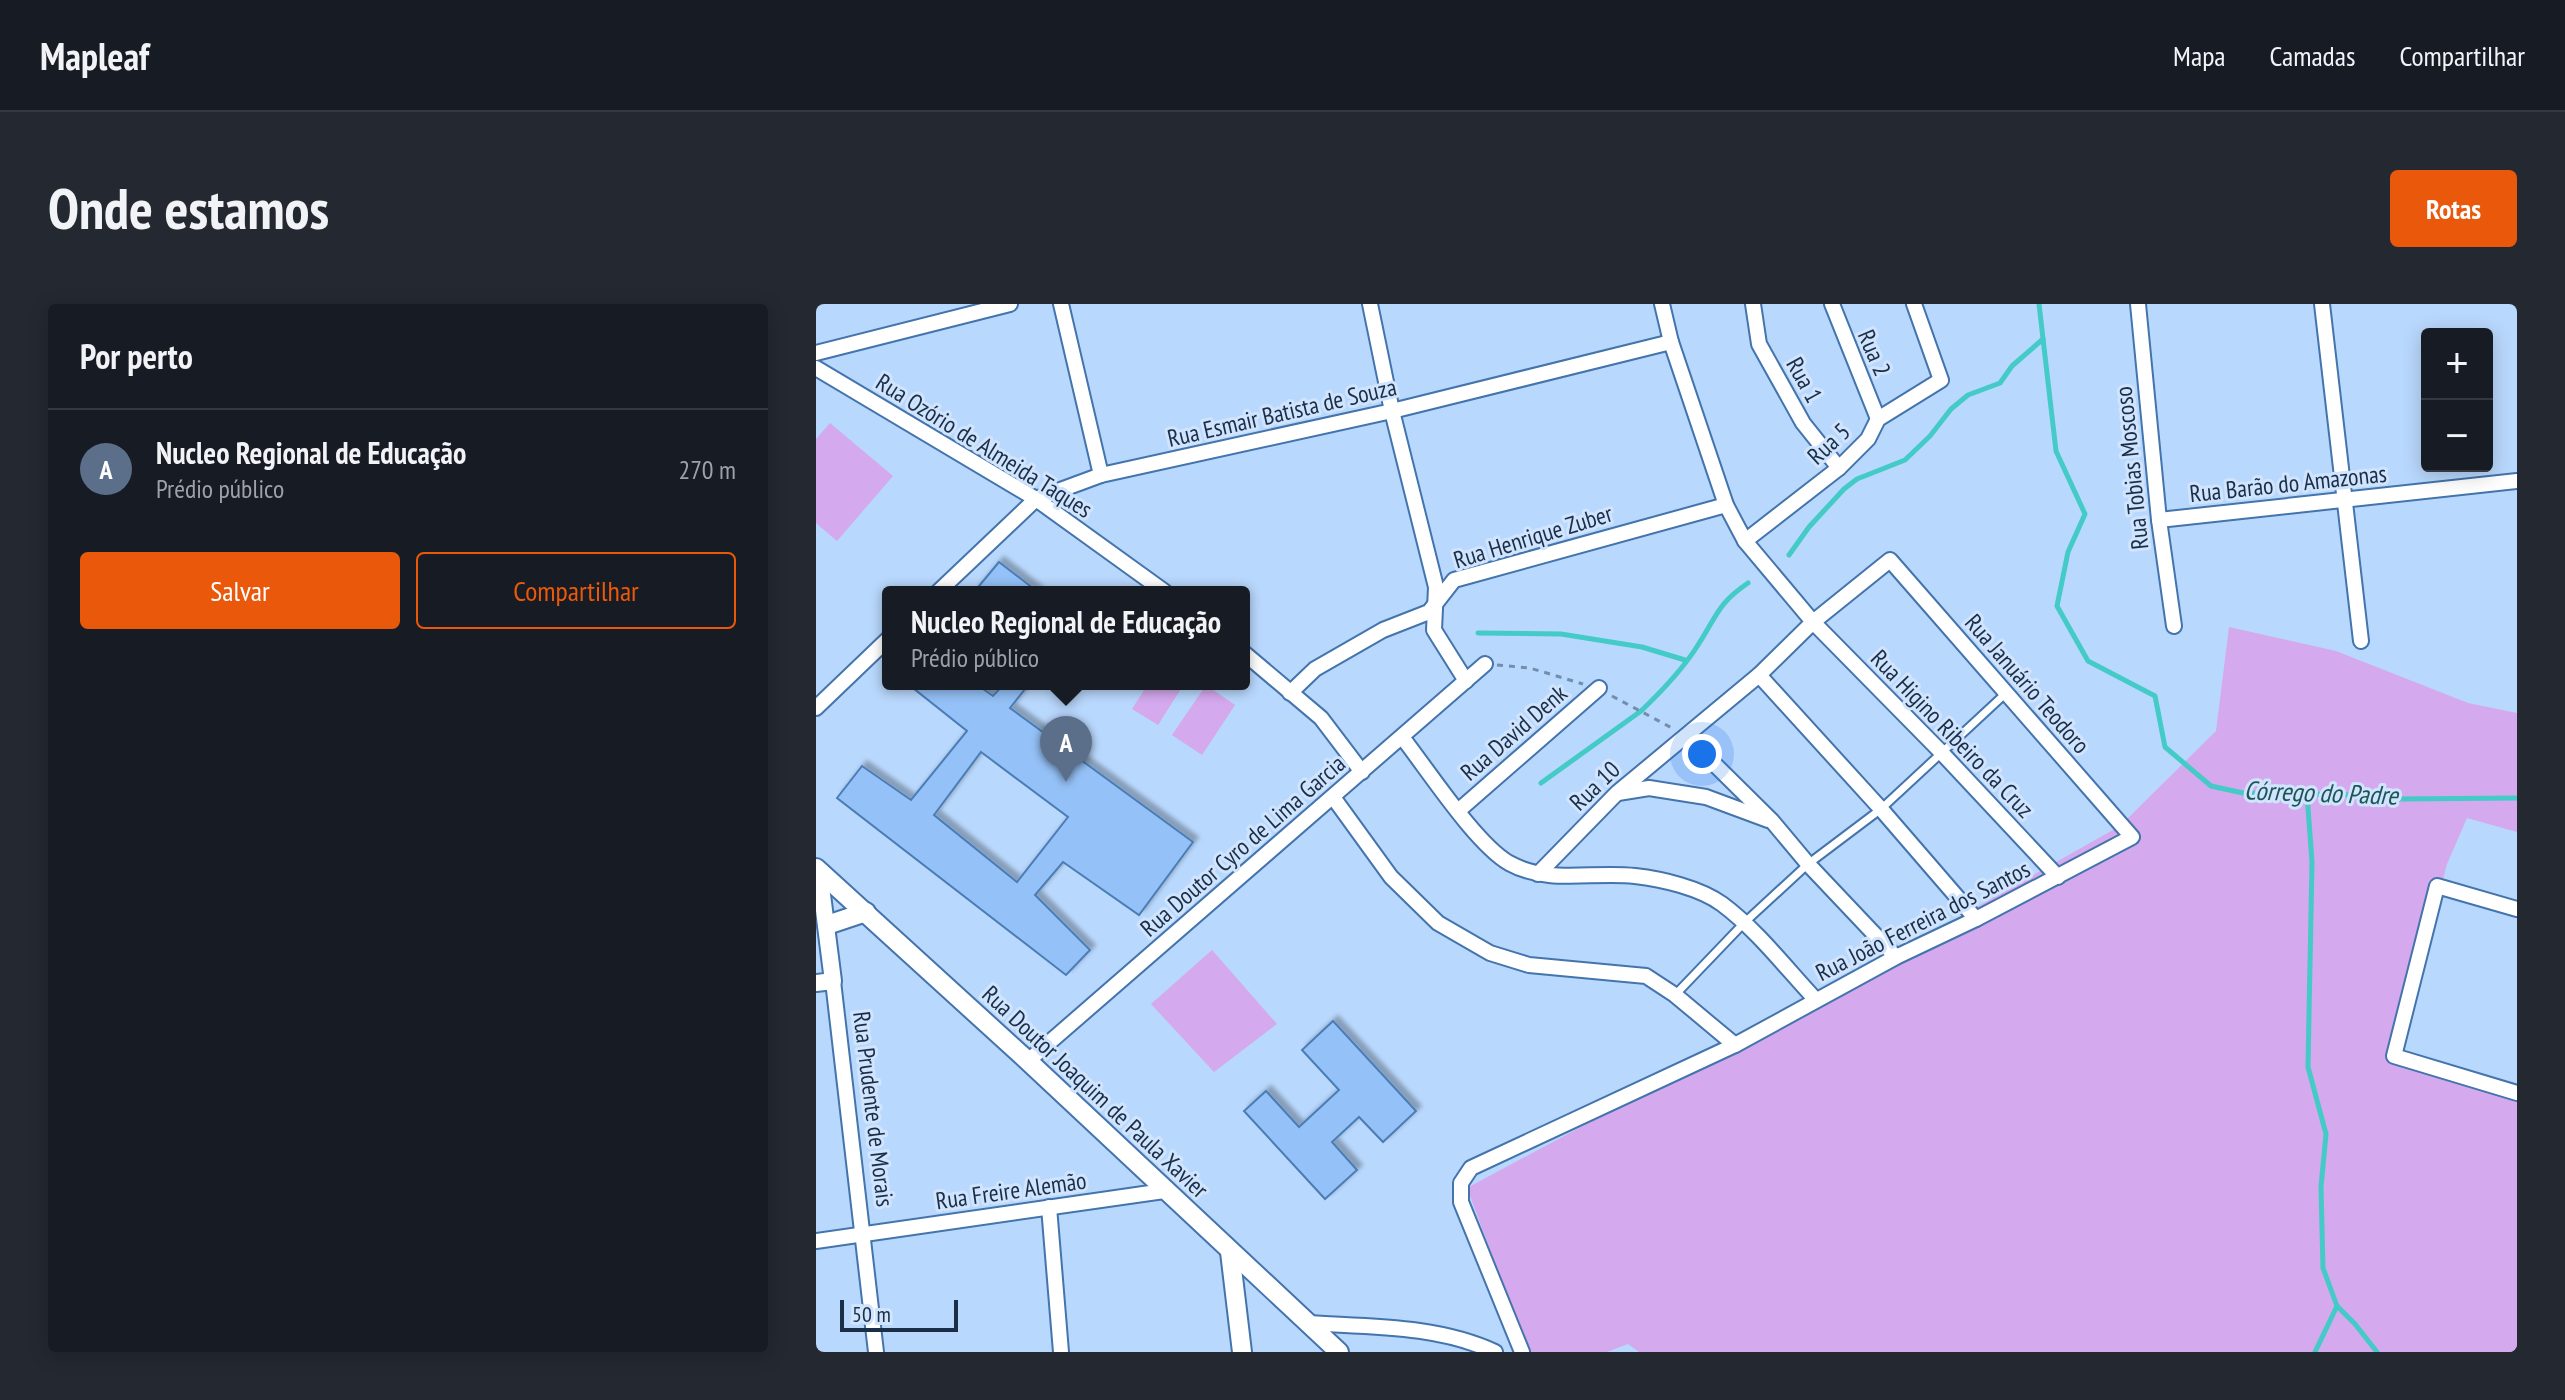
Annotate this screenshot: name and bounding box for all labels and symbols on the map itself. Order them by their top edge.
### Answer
street label: Rua 2 [1851,325,1898,381]
street label: Rua 1 [1779,351,1829,408]
street label: Rua Ozório de Almeida Taques [870,366,1098,525]
street label: Rua Esmair Batista de Souza [1164,371,1399,454]
street label: Rua Tobias Moscoso [2108,385,2155,551]
street label: Rua 5 [1801,416,1857,471]
street label: Rua Barão do Amazonas [2188,458,2388,509]
street label: Rua Henrique Zuber [1450,498,1616,575]
street label: Rua Januário Teodoro [1958,607,2097,760]
street label: Rua Higino Ribeiro da Cruz [1864,643,2041,824]
street label: Rua David Denk [1454,677,1574,787]
pin: A [1040,716,1092,782]
your location [1682,734,1722,774]
street label: Rua Doutor Cyro de Lima Garcia [1134,748,1352,943]
street label: Rua 10 [1563,754,1626,817]
water label: Córrego do Padre [2244,773,2401,812]
street label: Rua João Ferreira dos Santos [1810,853,2035,988]
street label: Rua Doutor Joaquim de Paula Xavier [976,979,1215,1205]
street label: Rua Prudente de Morais [846,1009,901,1208]
street label: Rua Freire Alemão [934,1165,1088,1216]
scale bar [840,1296,958,1332]

